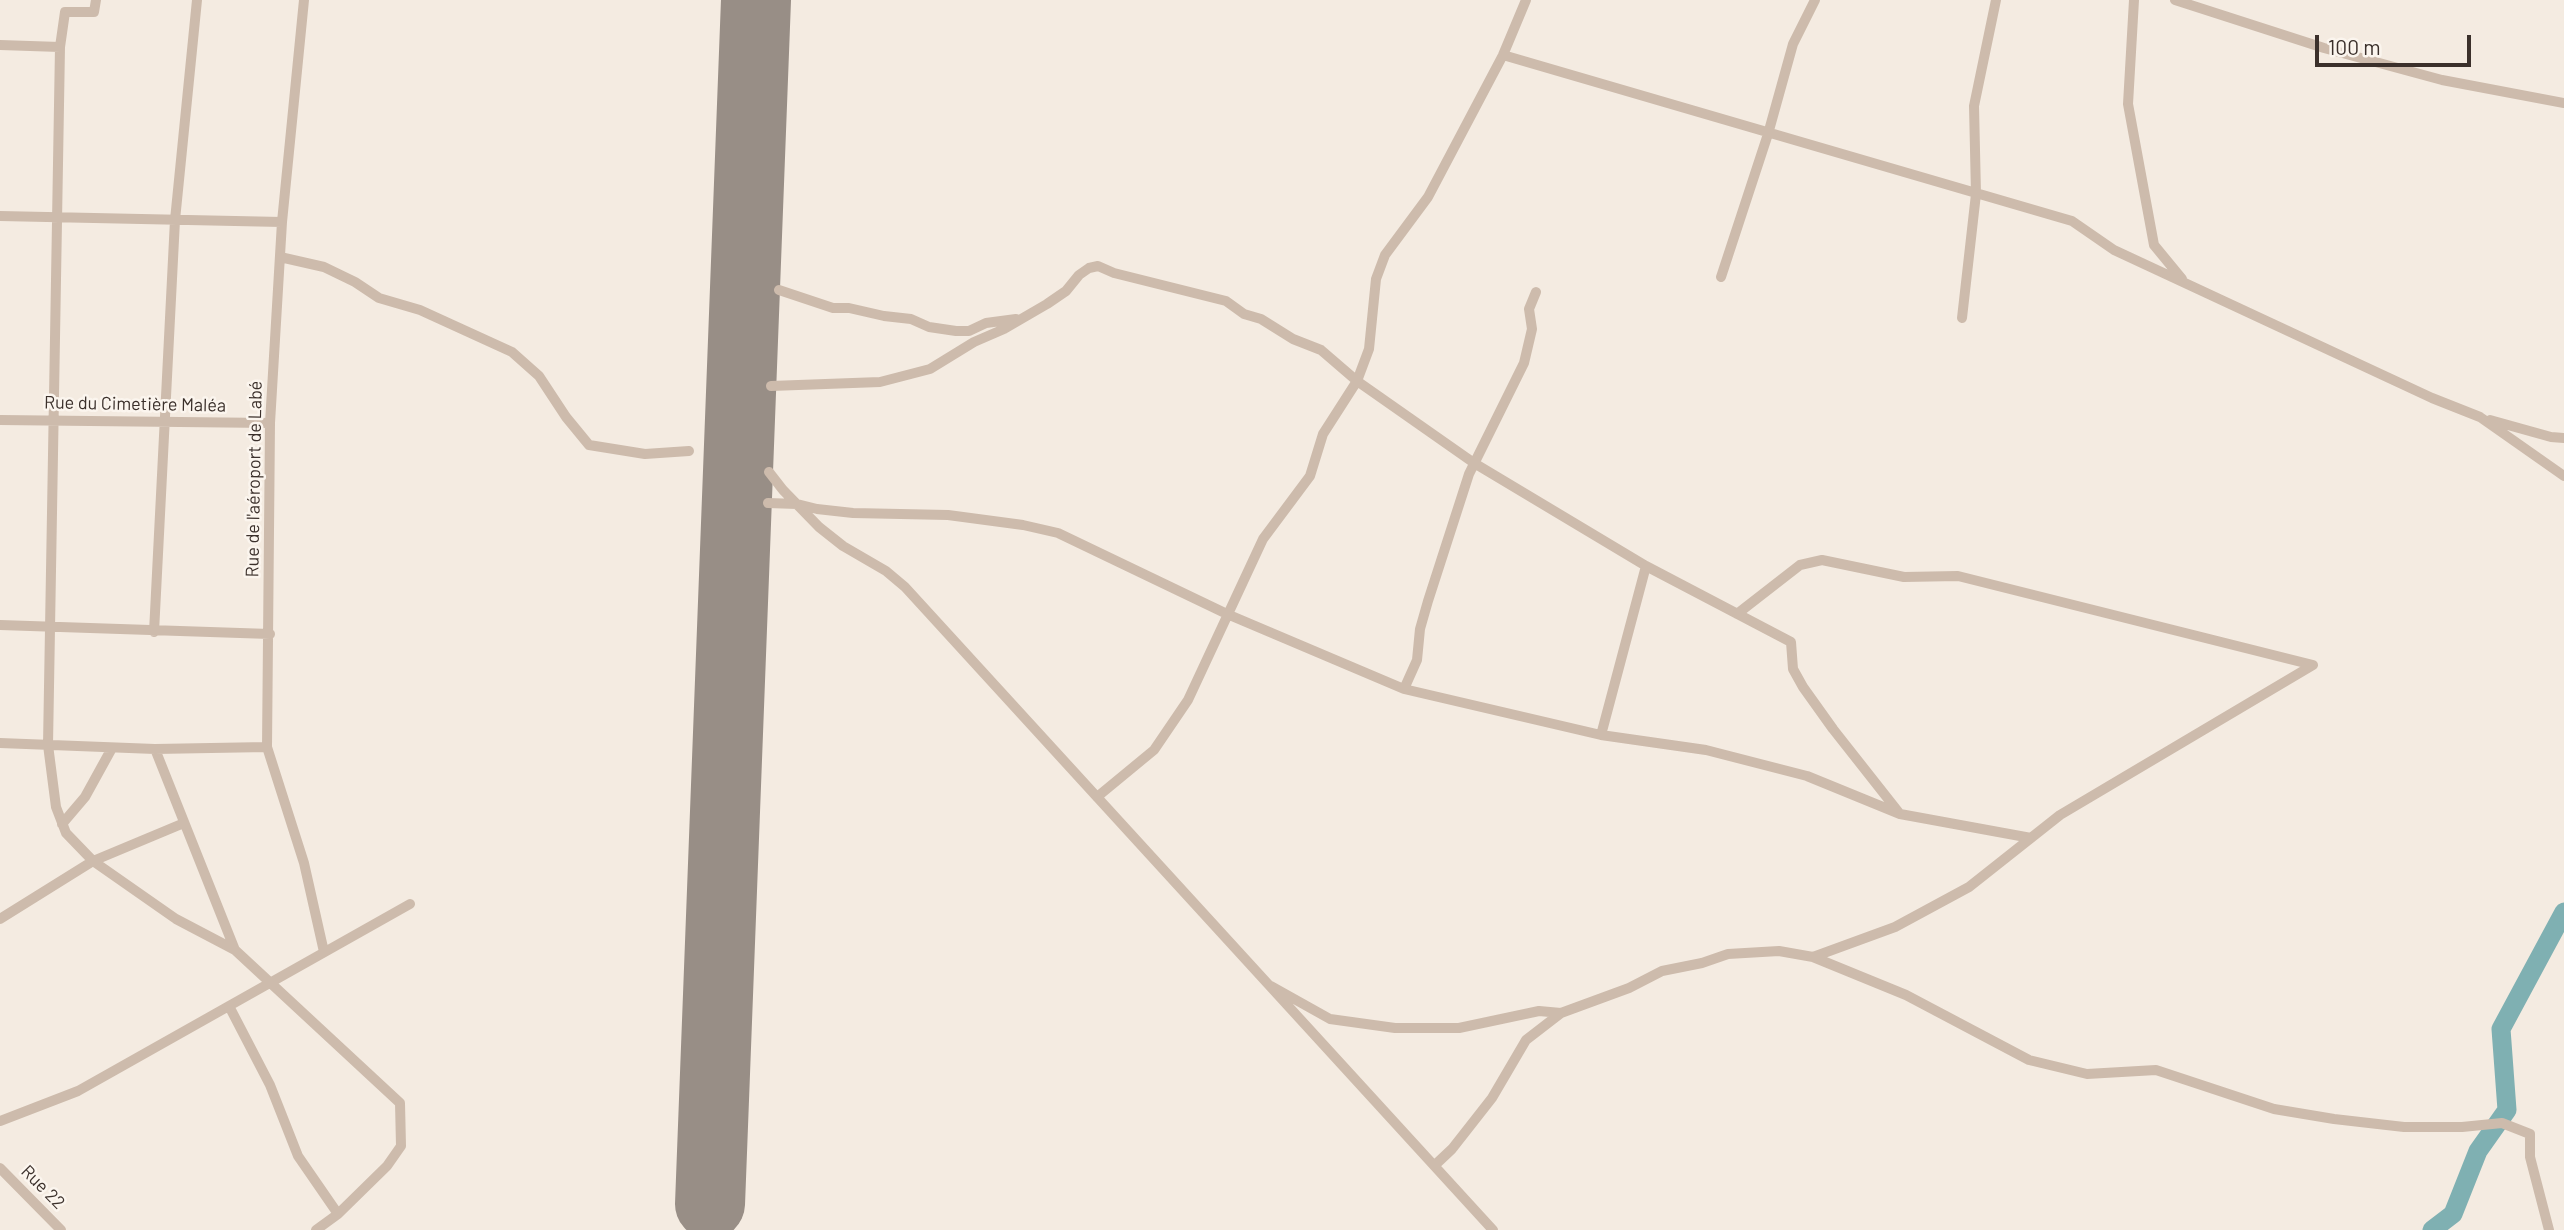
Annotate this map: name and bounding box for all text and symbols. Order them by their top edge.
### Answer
scale bar [2319,21,2475,65]
text: 100 m [2328,34,2381,59]
street label: Rue de l'aéroport de Labé [241,380,267,578]
street label: Rue du Cimetière Maléa [44,392,226,416]
street label: Rue 22 [17,1161,69,1213]

